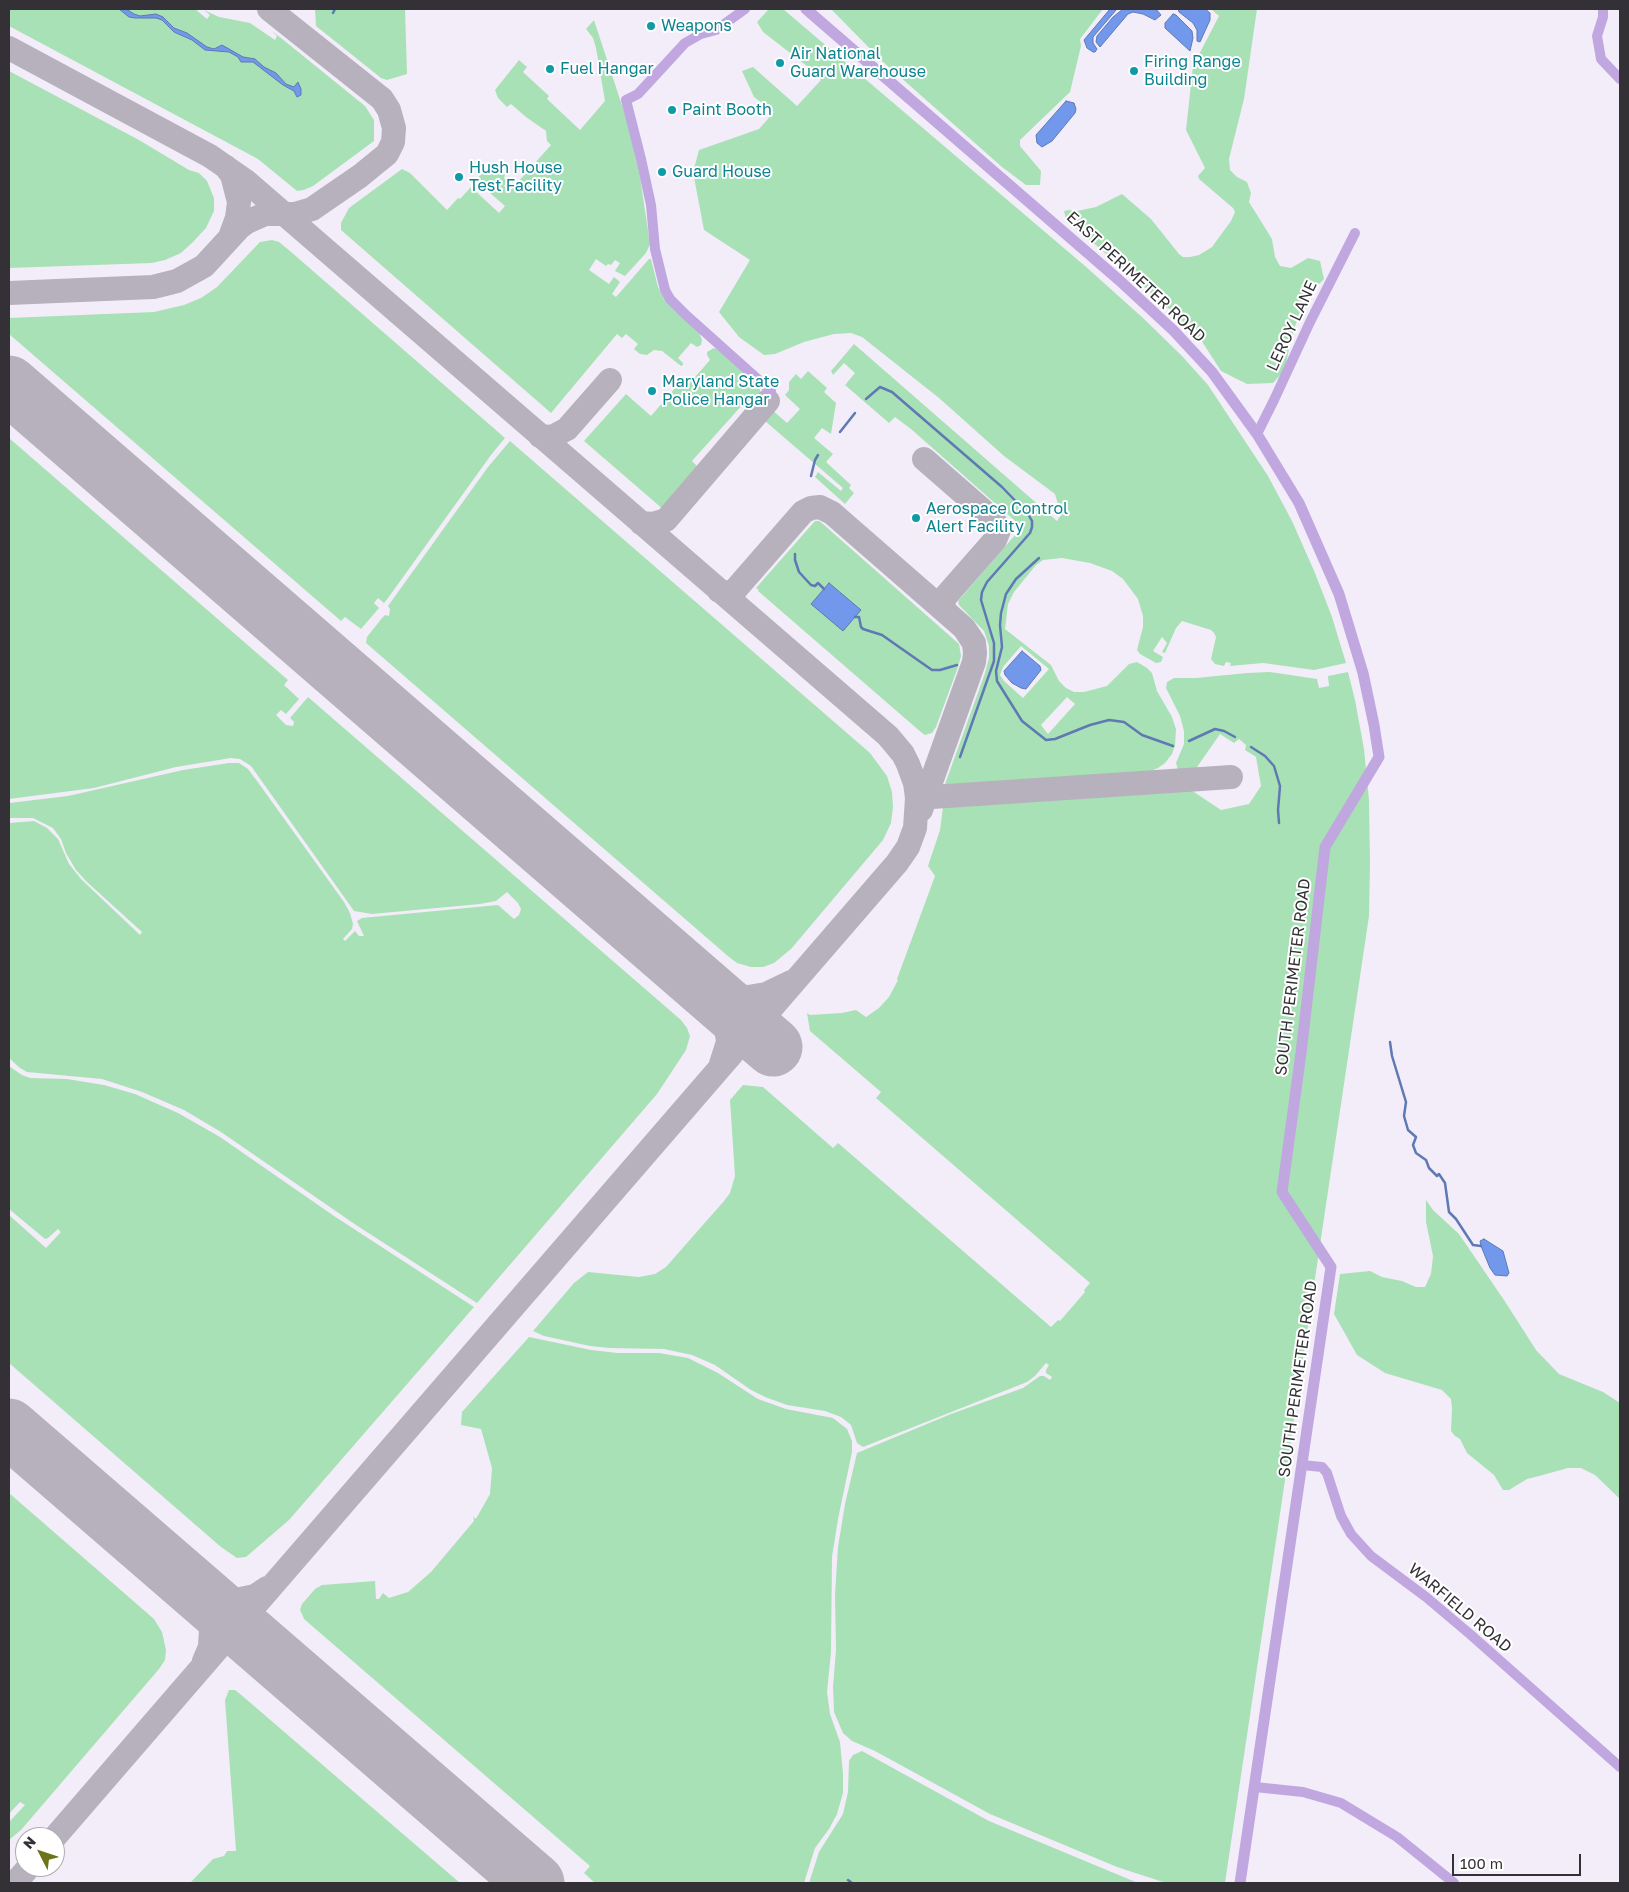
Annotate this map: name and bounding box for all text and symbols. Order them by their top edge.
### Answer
place label: Weapons [661,16,732,36]
marker: Weapons [645,20,657,32]
place label: Air National Guard Warehouse [790,44,926,82]
place label: Firing Range Building [1144,52,1241,90]
marker: Air National Guard Warehouse [774,57,786,69]
place label: Fuel Hangar [560,59,654,79]
marker: Fuel Hangar [544,63,556,75]
marker: Firing Range Building [1128,65,1140,77]
place label: Paint Booth [682,100,772,120]
marker: Paint Booth [666,104,678,116]
place label: Hush House Test Facility [469,158,562,196]
place label: Guard House [672,162,771,182]
marker: Guard House [656,166,668,178]
marker: Hush House Test Facility [453,171,465,183]
street label: EAST PERIMETER ROAD [1063,208,1209,346]
street label: LEROY LANE [1263,278,1321,374]
place label: Maryland State Police Hangar [662,372,779,410]
marker: Maryland State Police Hangar [646,385,658,397]
place label: Aerospace Control Alert Facility [926,499,1068,537]
marker: Aerospace Control Alert Facility [910,512,922,524]
street label: SOUTH PERIMETER ROAD [1271,877,1315,1077]
street label: SOUTH PERIMETER ROAD [1275,1279,1321,1479]
street label: WARFIELD ROAD [1404,1559,1516,1657]
north arrow [15,1827,65,1877]
text: N [19,1833,39,1852]
scale bar [1454,1844,1583,1876]
text: 100 m [1460,1854,1503,1872]

